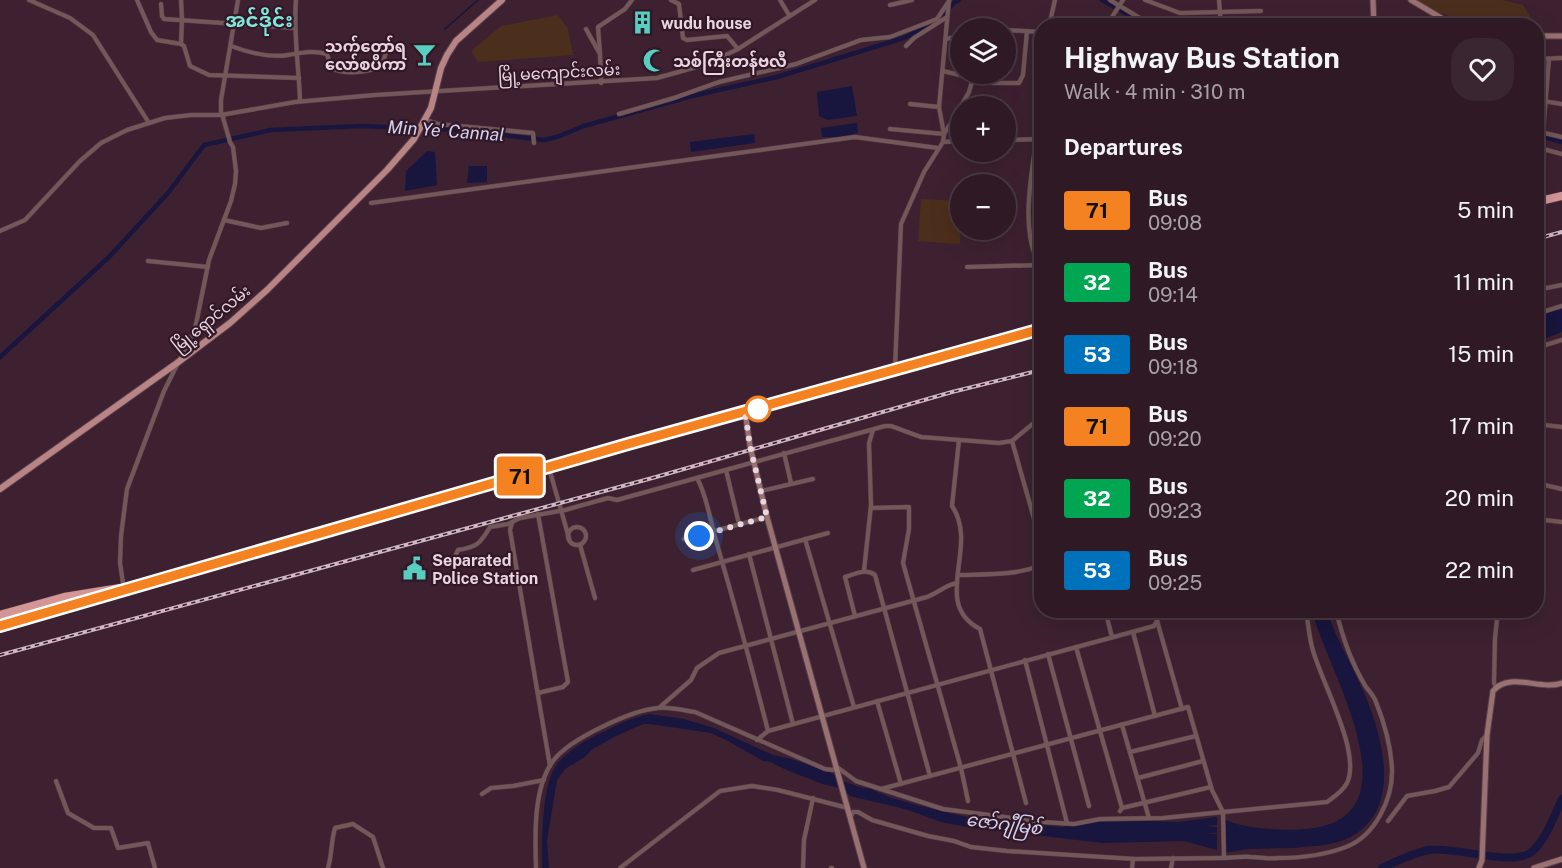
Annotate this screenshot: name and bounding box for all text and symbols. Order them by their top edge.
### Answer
district label: အင်ဒိုင်း [225,7,293,36]
building icon: wudu house [630,10,656,36]
place label: wudu house [661,14,752,33]
map controls [950,18,1016,240]
button: layers [950,18,1016,84]
place label: သက်တော်ရ လော်စပီကာ [325,35,407,74]
button: heart [1451,38,1514,101]
text: Highway Bus Station [1064,41,1340,74]
bar icon: သက်တော်ရ လော်စပီကာ [411,42,437,68]
mosque icon: သစ်ကြီးတန်ဗလီ [642,48,668,74]
place label: သစ်ကြီးတန်ဗလီ [673,50,787,75]
street label: မြို့မကျောင်းလမ်း [497,58,621,89]
text: Walk · 4 min · 310 m [1064,80,1245,104]
button: + [950,96,1016,162]
water label: Min Ye' Cannal [387,116,505,145]
text: Departures [1064,134,1183,160]
button: − [950,174,1016,240]
text: Bus [1148,185,1188,211]
text: 5 min [1457,197,1514,223]
text: 71 [1086,198,1108,223]
text: 09:08 [1148,211,1202,235]
text: Bus [1148,257,1188,283]
text: 11 min [1453,269,1514,295]
text: 32 [1083,270,1111,295]
street label: မြို့ရှောင်လမ်း [167,280,257,359]
text: 09:14 [1148,283,1198,307]
text: Bus [1148,329,1188,355]
text: 15 min [1448,341,1514,367]
text: 53 [1083,342,1111,367]
text: 09:18 [1148,355,1198,379]
unlabelled marker [745,396,771,422]
text: Bus [1148,401,1188,427]
text: 17 min [1449,413,1514,439]
text: 71 [1086,414,1108,439]
text: 09:20 [1148,427,1202,451]
line badge: 71 [493,456,547,496]
text: 71 [509,464,531,489]
text: Bus [1148,473,1188,499]
text: 20 min [1445,485,1514,511]
text: 32 [1083,486,1111,511]
text: 09:23 [1148,499,1202,523]
your location [684,521,714,551]
text: Bus [1148,545,1188,571]
place label: Separated Police Station [432,551,538,588]
public building icon: Separated Police Station [401,556,427,582]
text: 22 min [1445,557,1514,583]
text: 53 [1083,558,1111,583]
text: 09:25 [1148,571,1202,595]
water label: ဇော်ဂျီမြစ် [964,806,1045,844]

